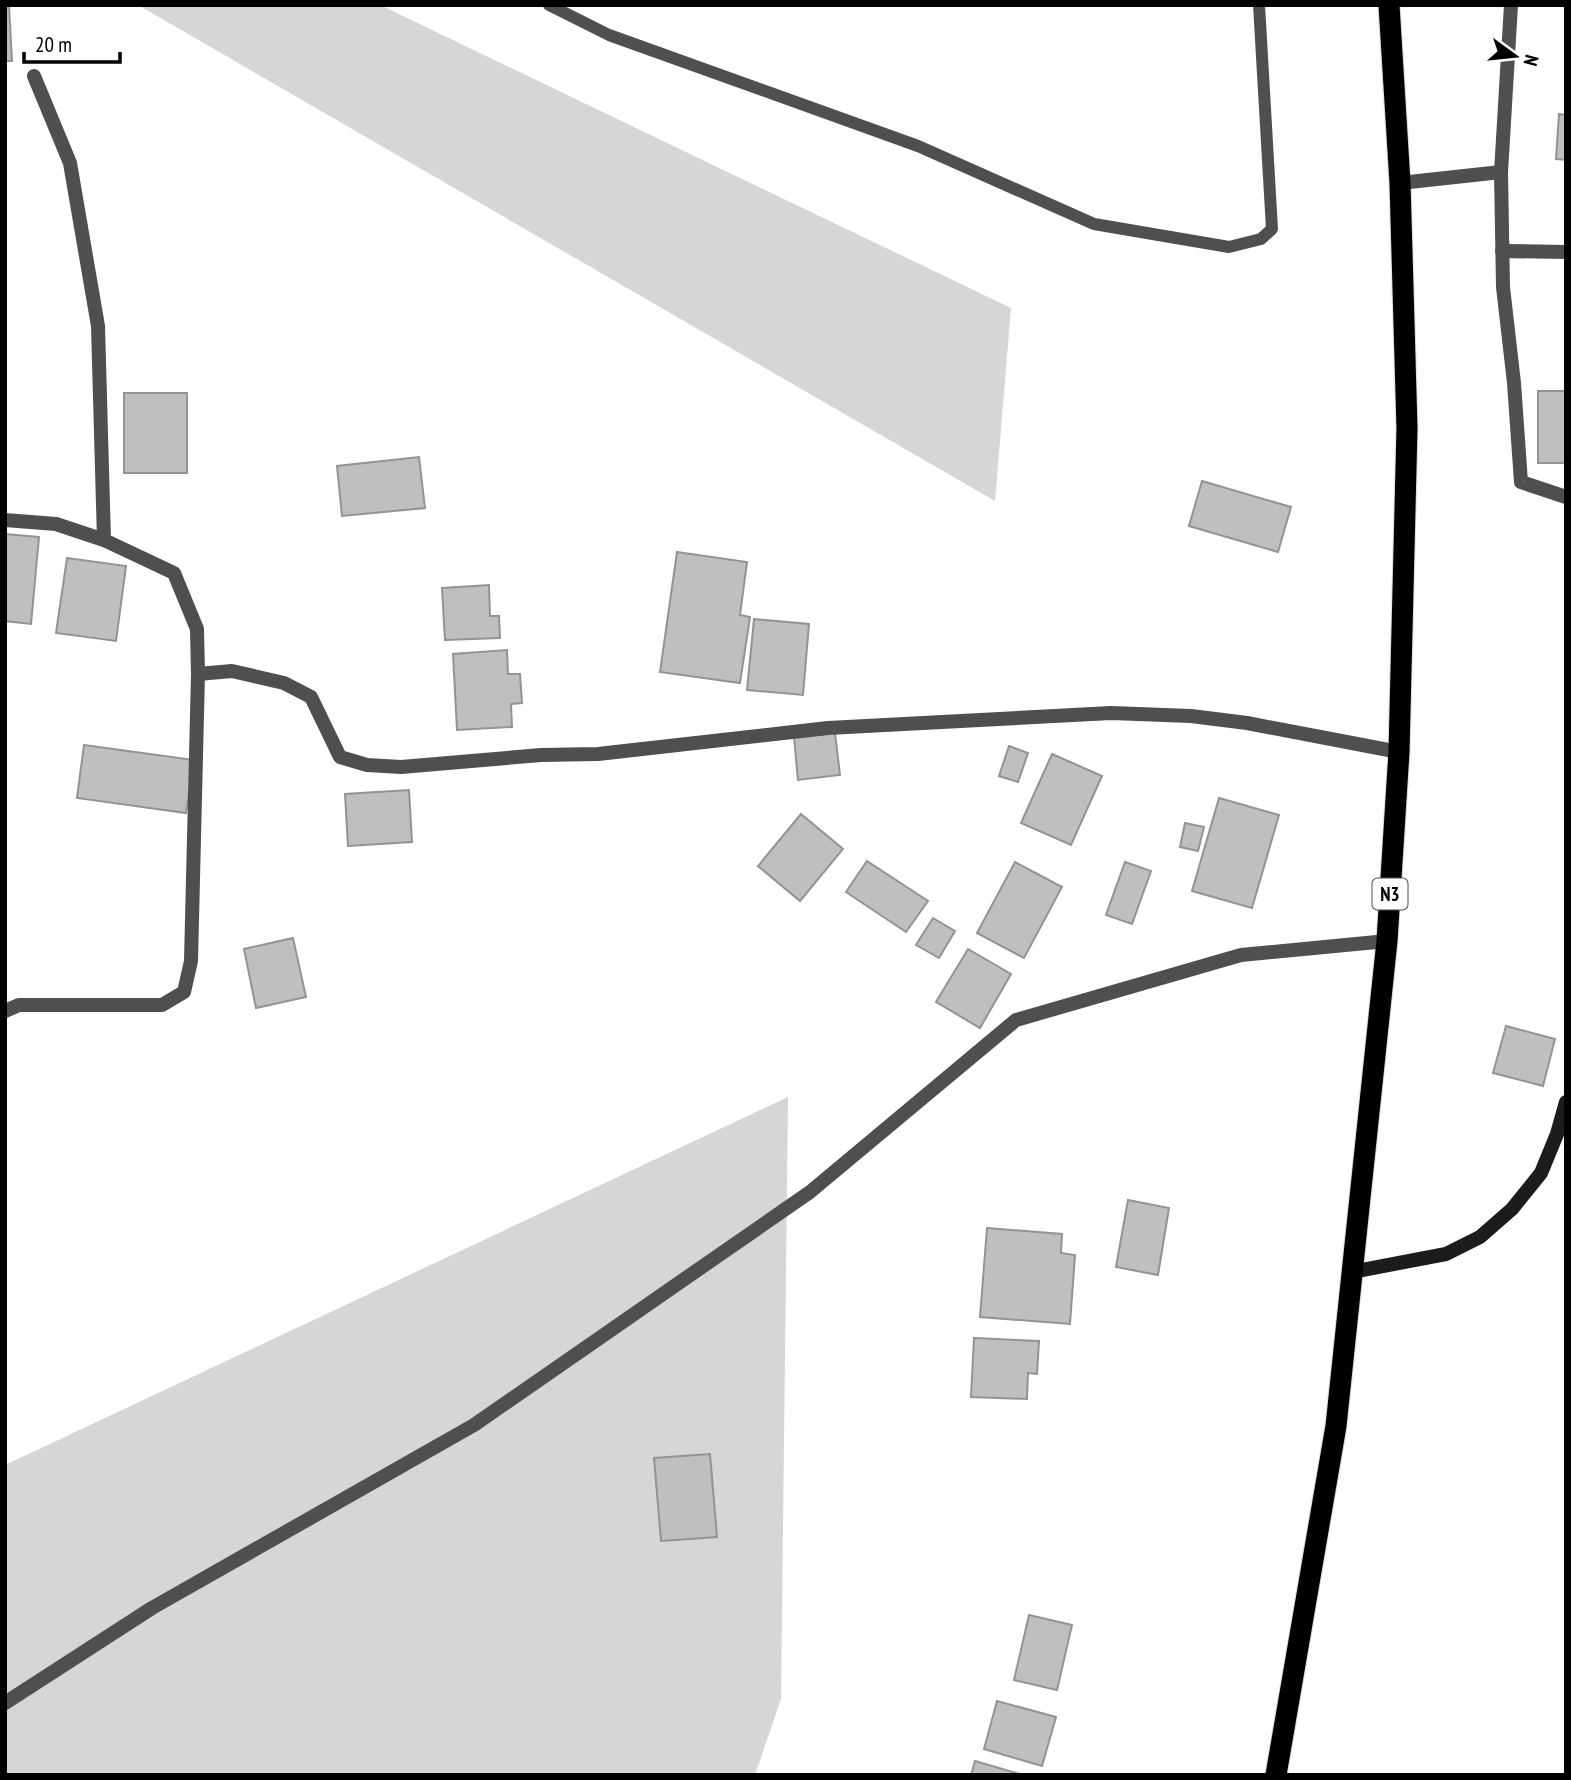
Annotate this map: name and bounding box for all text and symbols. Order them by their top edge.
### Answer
scale bar [24,21,121,65]
north arrow [1480,21,1550,91]
text: 20 m [35,31,72,58]
text: N [1519,52,1544,68]
road number: N3 [1372,878,1408,909]

